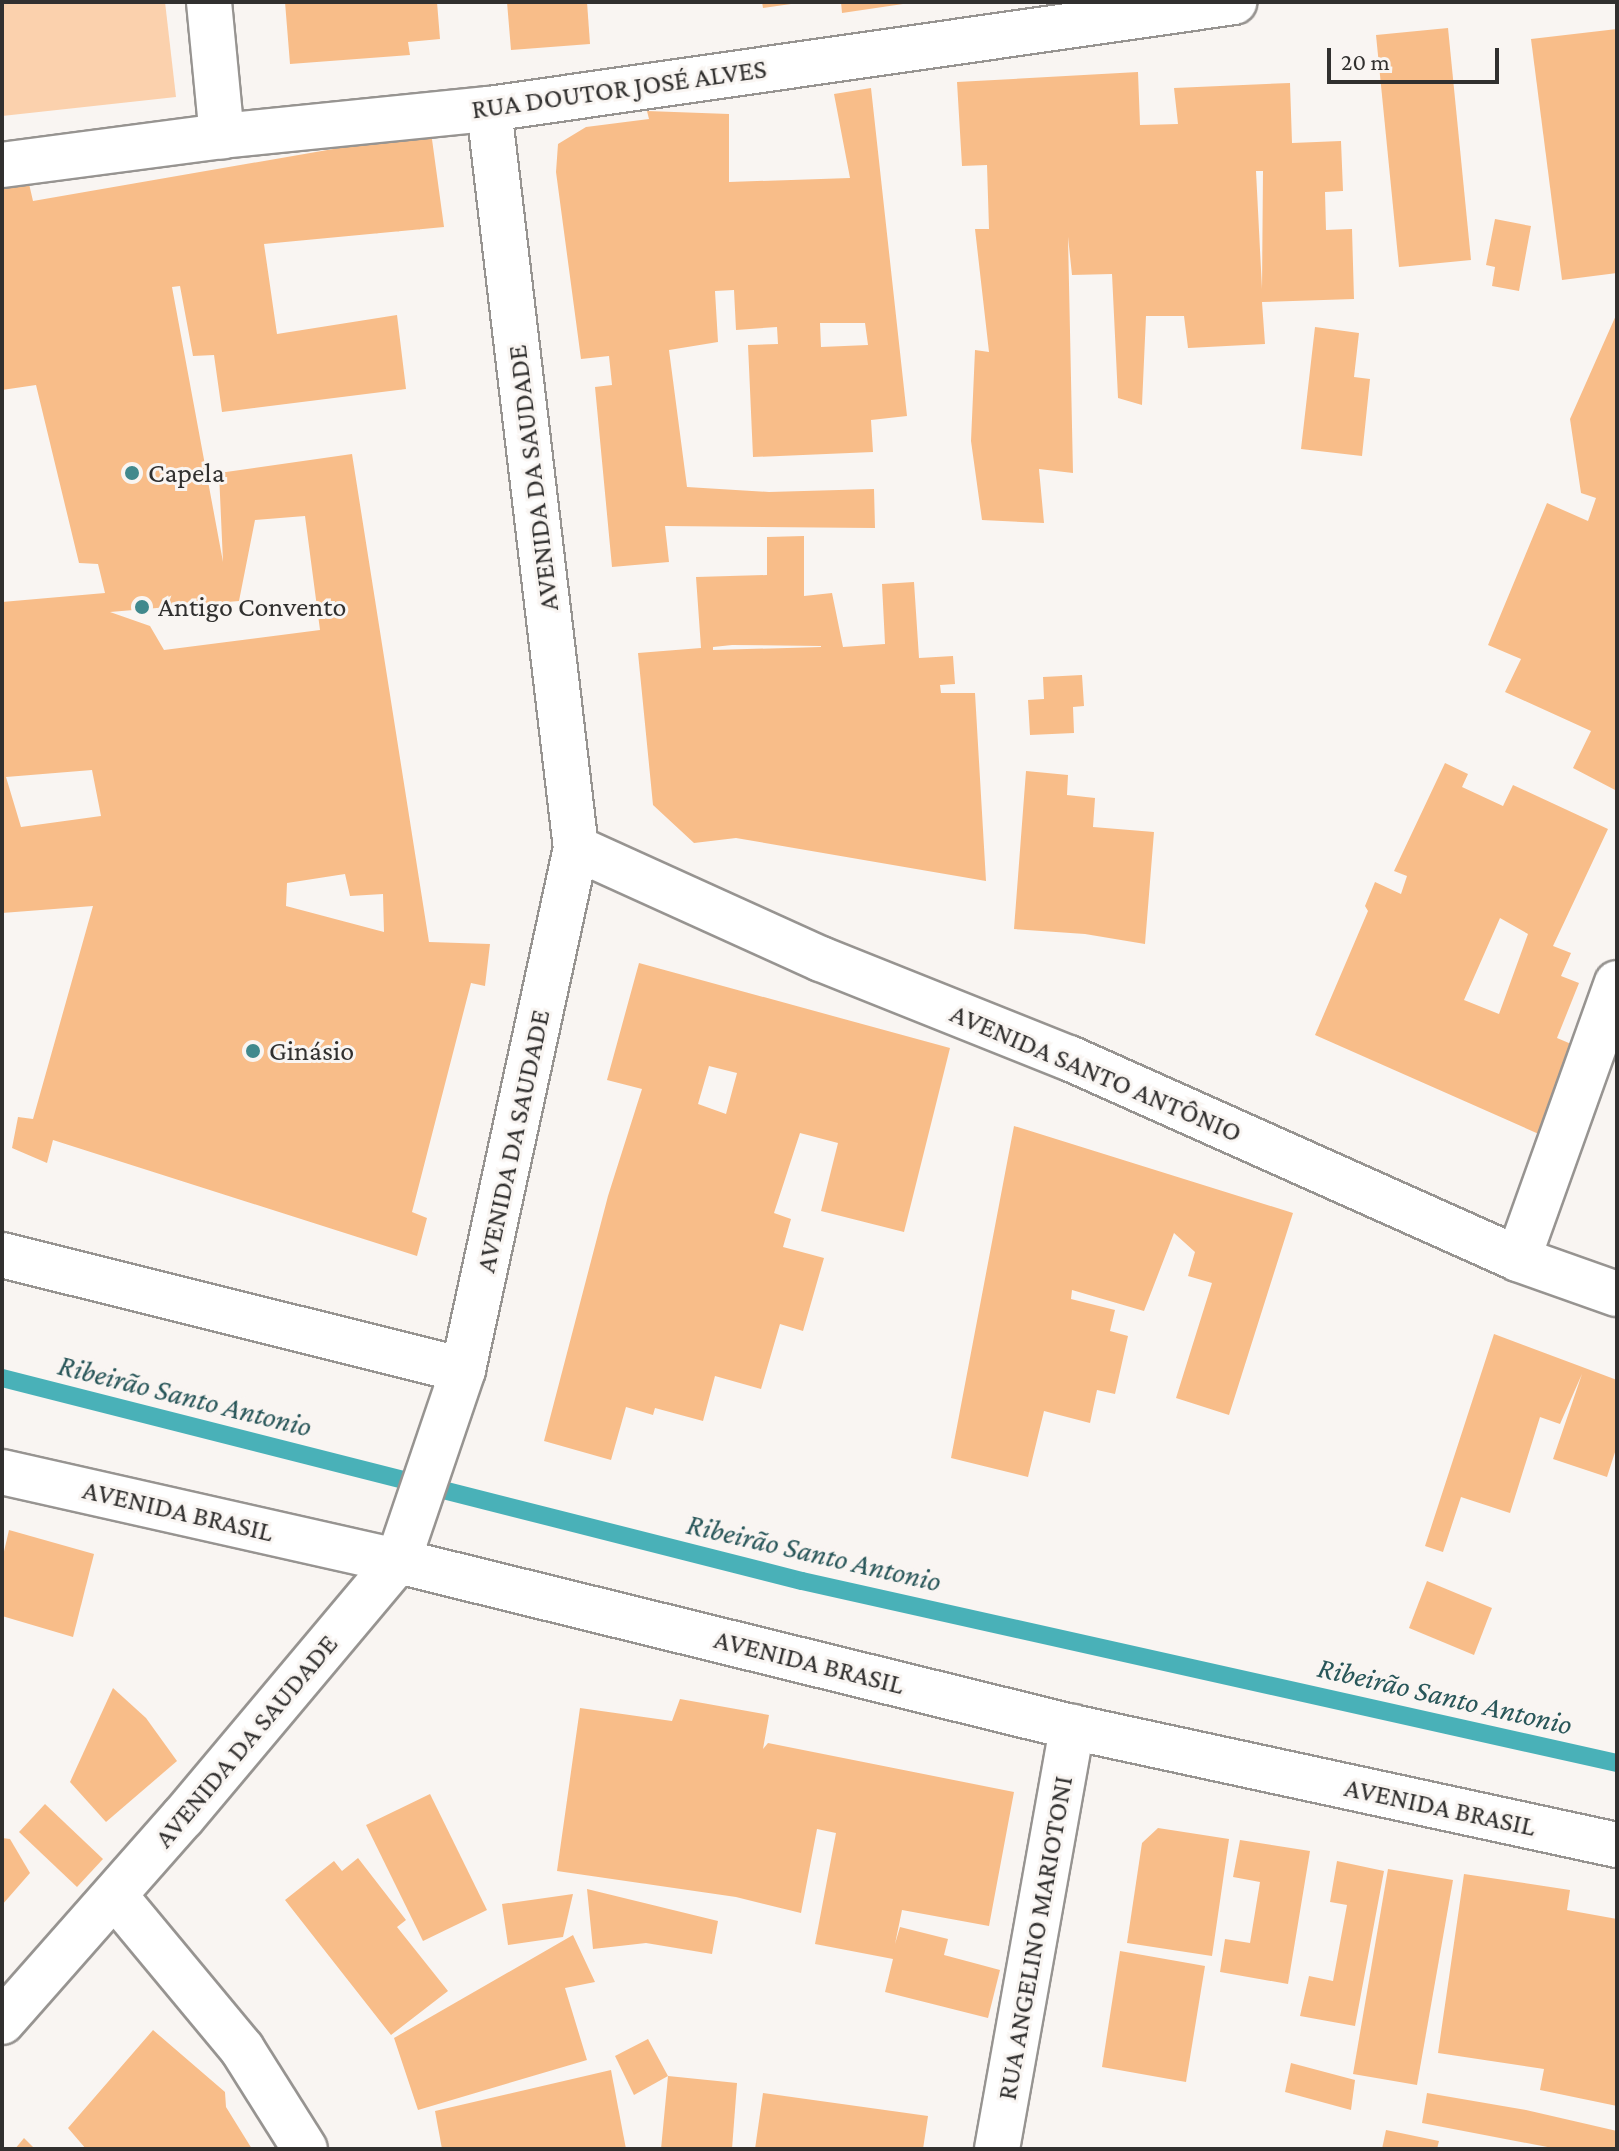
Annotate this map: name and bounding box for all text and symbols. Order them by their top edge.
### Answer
scale bar [1331,32,1503,82]
text: 20 m [1341,48,1390,75]
street label: RUA DOUTOR JOSÉ ALVES [469,52,769,126]
street label: AVENIDA DA SAUDADE [500,343,566,613]
place label: Capela [148,456,225,490]
marker: Capela [123,464,141,482]
place label: Antigo Convento [158,590,346,624]
marker: Antigo Convento [133,598,151,616]
street label: AVENIDA SANTO ANTÔNIO [945,996,1247,1150]
street label: AVENIDA DA SAUDADE [469,1006,557,1276]
place label: Ginásio [269,1034,354,1068]
marker: Ginásio [244,1042,262,1060]
water label: Ribeirão Santo Antonio [54,1347,316,1445]
street label: AVENIDA BRASIL [79,1473,277,1549]
water label: Ribeirão Santo Antonio [683,1506,945,1600]
street label: AVENIDA BRASIL [711,1622,907,1702]
street label: AVENIDA DA SAUDADE [147,1628,345,1854]
water label: Ribeirão Santo Antonio [1314,1649,1576,1743]
street label: AVENIDA BRASIL [1341,1770,1539,1844]
street label: RUA ANGELINO MARIOTONI [990,1773,1080,2103]

